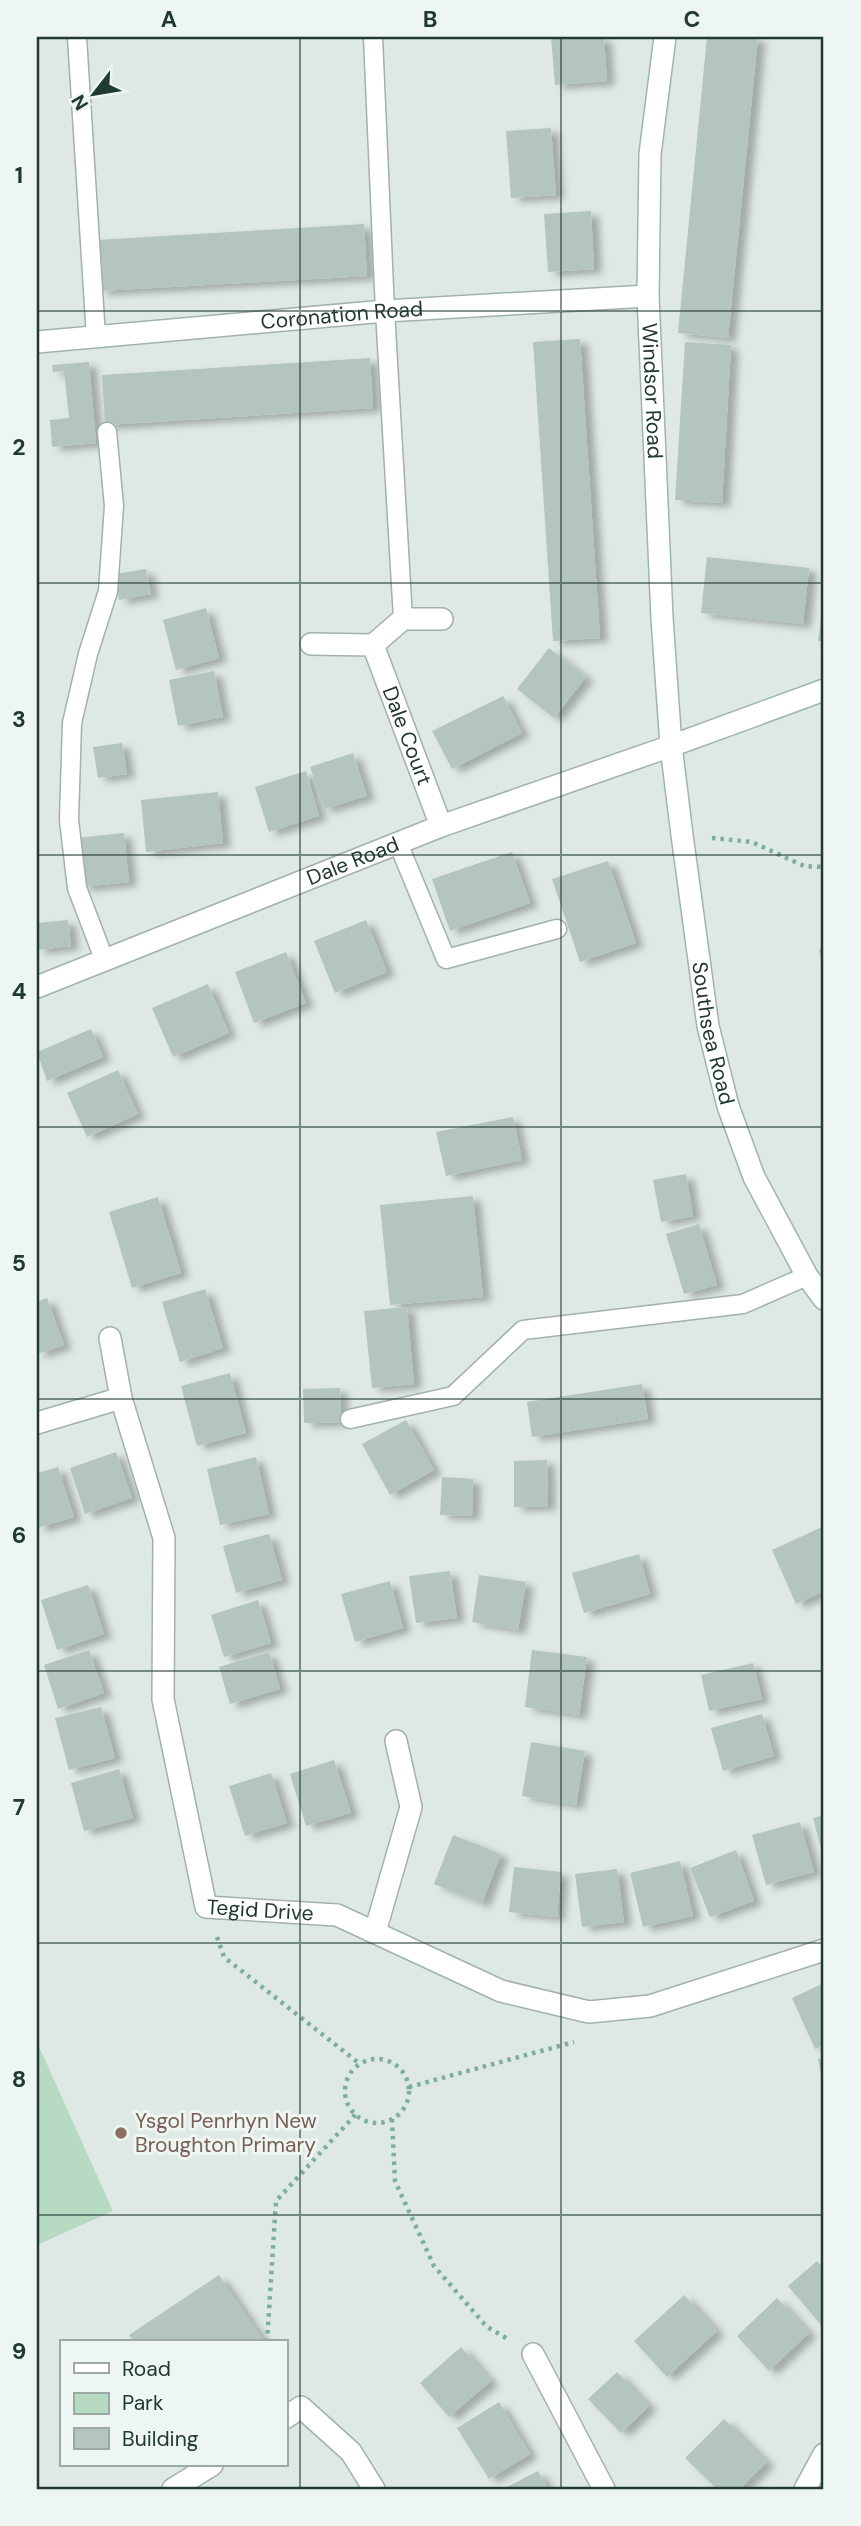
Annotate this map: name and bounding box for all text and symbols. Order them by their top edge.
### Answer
text: A [161,4,177,34]
text: B [423,4,437,34]
text: C [684,4,700,34]
north arrow [60,60,130,130]
text: N [66,90,94,115]
text: 1 [15,160,23,190]
street label: Coronation Road [259,295,424,336]
street label: Windsor Road [635,322,669,459]
text: 2 [12,432,26,462]
street label: Dale Court [376,682,438,789]
text: 3 [12,704,26,734]
street label: Dale Road [303,830,403,892]
street label: Southsea Road [685,960,741,1108]
text: 4 [12,976,27,1006]
text: 5 [12,1248,26,1278]
text: 6 [12,1520,26,1550]
text: 7 [13,1792,25,1822]
street label: Tegid Drive [206,1893,314,1928]
text: 8 [12,2064,26,2094]
place label: Ysgol Penrhyn New Broughton Primary [135,2107,317,2159]
marker: Ysgol Penrhyn New Broughton Primary [113,2125,129,2141]
text: 9 [12,2336,26,2366]
legend [60,2340,287,2466]
text: Road [122,2355,171,2383]
text: Park [122,2389,164,2417]
text: Building [122,2425,199,2453]

